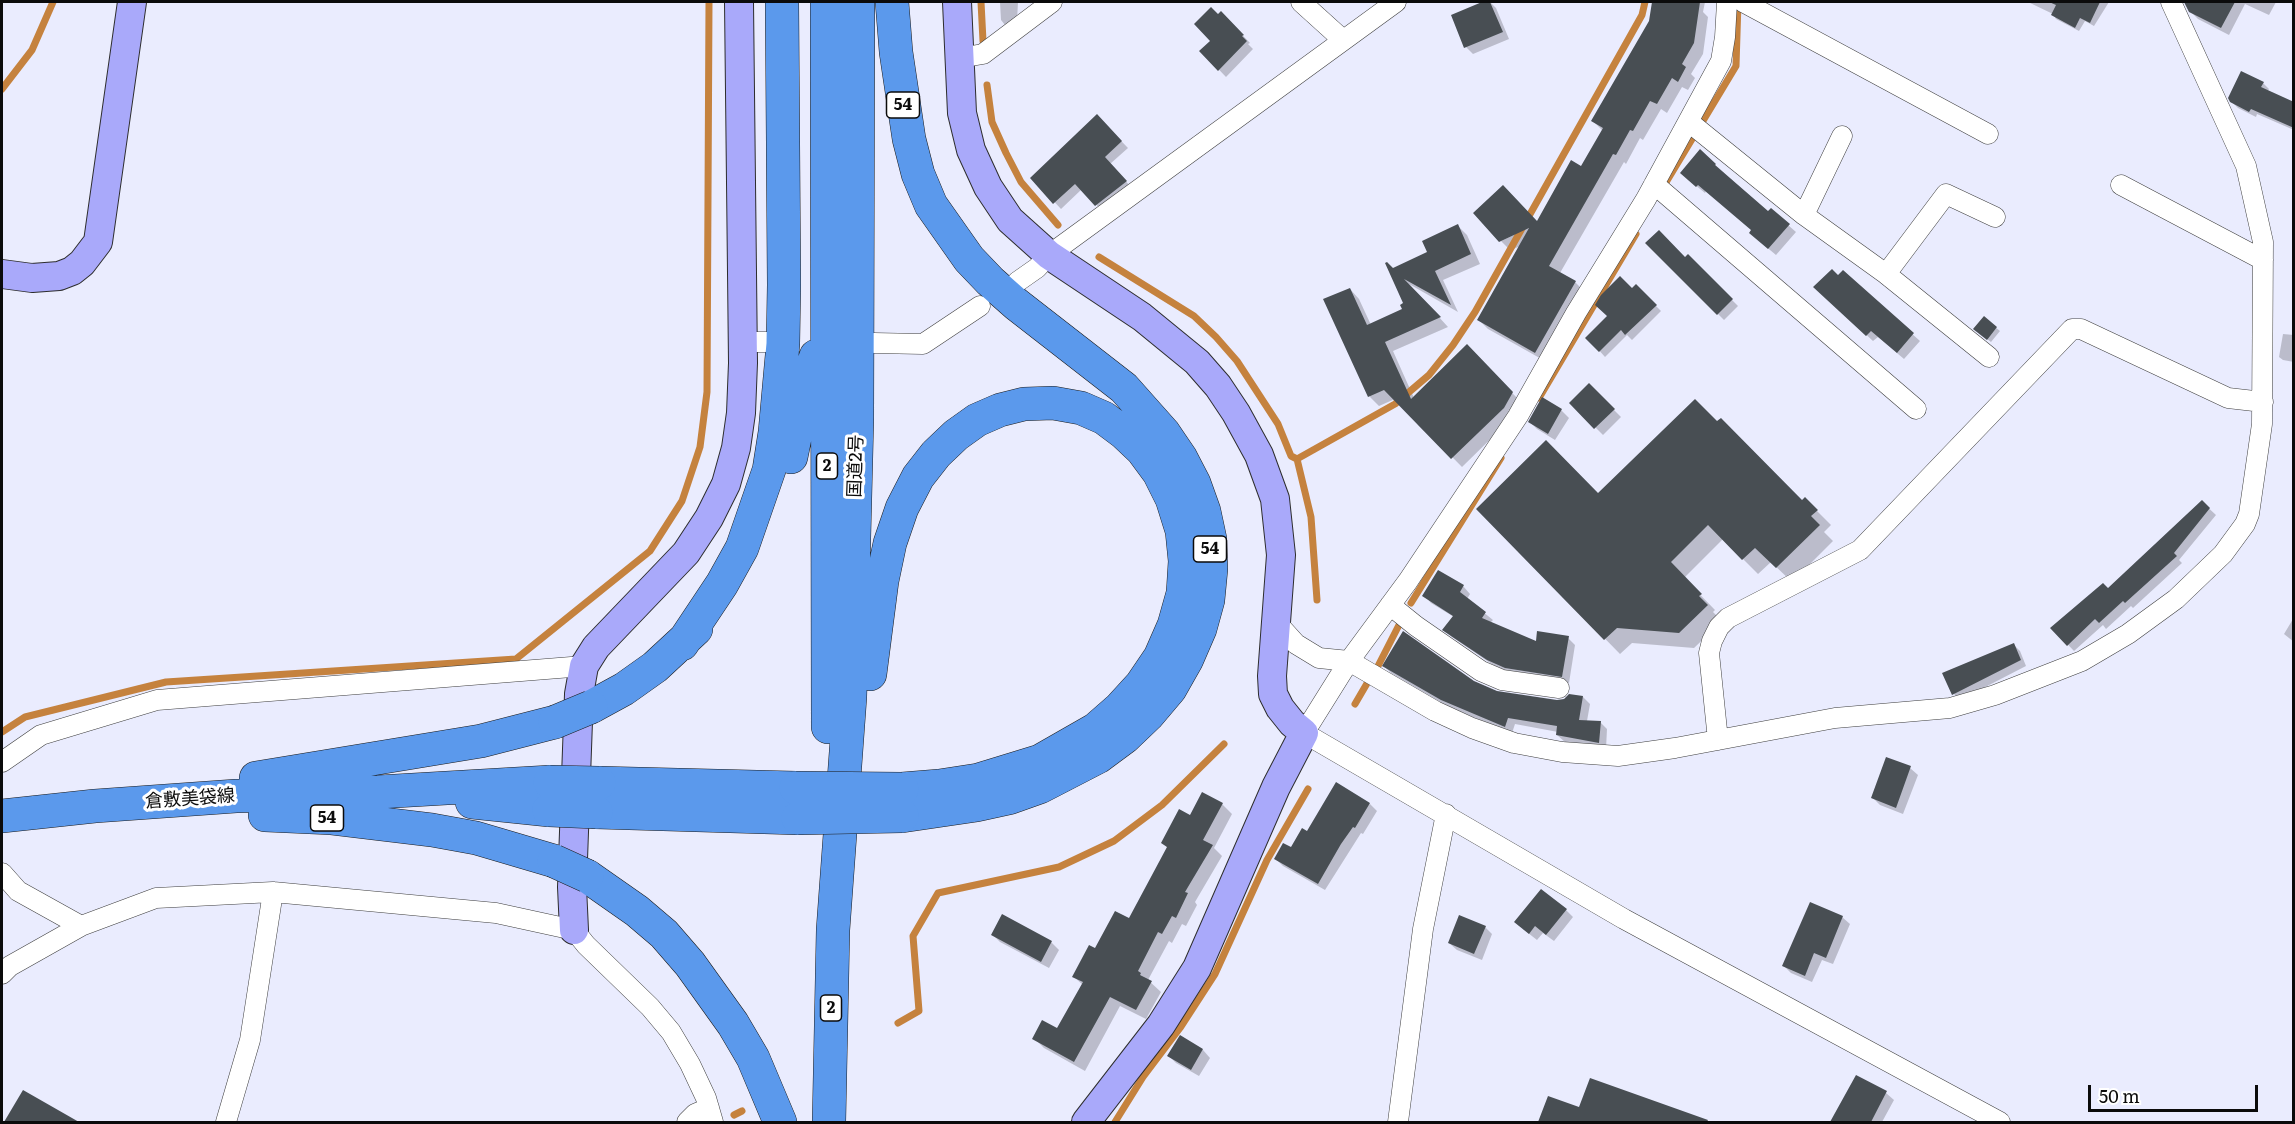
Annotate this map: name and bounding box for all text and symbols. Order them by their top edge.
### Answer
road number: 54 [886,92,920,118]
street label: 国道2号 [844,434,868,498]
road number: 2 [816,453,838,479]
road number: 54 [1194,536,1226,562]
street label: 倉敷美袋線 [144,785,236,813]
road number: 54 [310,805,344,831]
road number: 2 [820,995,842,1021]
scale bar [2091,1073,2260,1111]
text: 50 m [2099,1082,2140,1109]

